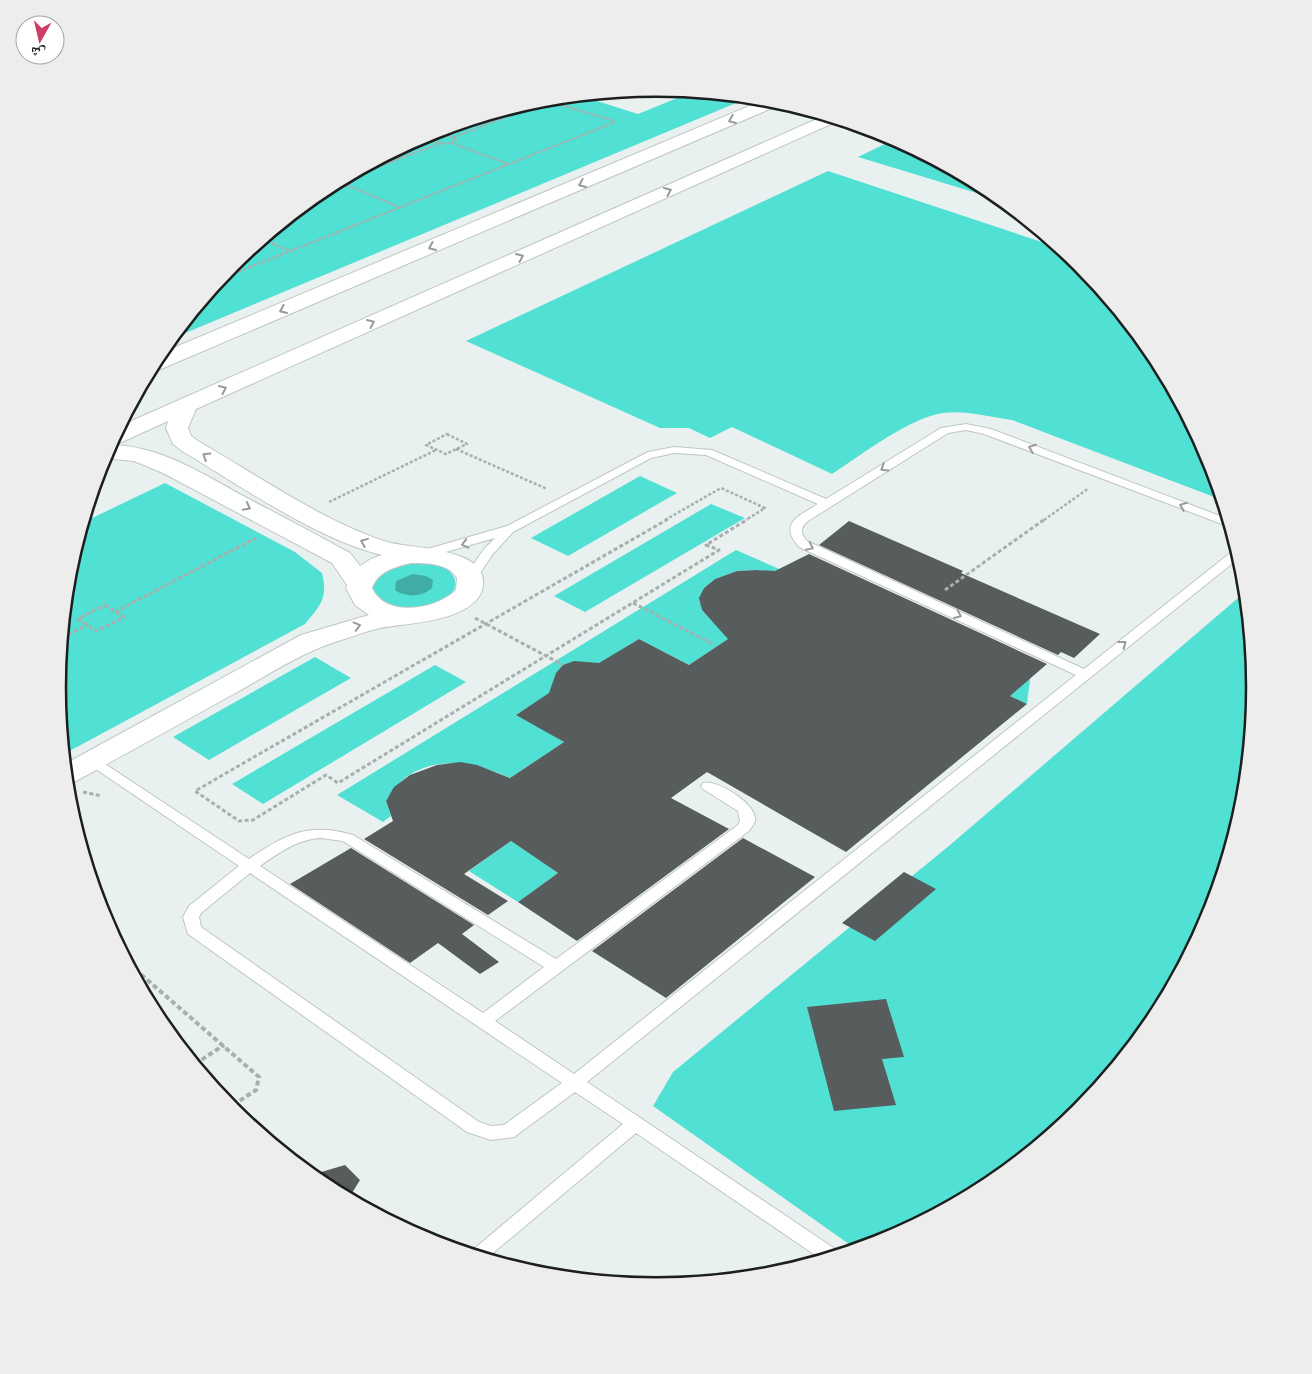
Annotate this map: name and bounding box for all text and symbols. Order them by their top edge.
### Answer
north arrow [15,15,65,65]
text: ش [29,43,47,63]
one-way arrow [728,114,737,125]
one-way arrow [578,177,587,188]
one-way arrow [663,187,672,198]
one-way arrow [428,240,437,251]
one-way arrow [515,253,524,263]
one-way arrow [279,304,287,314]
one-way arrow [366,318,375,329]
one-way arrow [218,384,227,395]
one-way arrow [1028,444,1037,454]
one-way arrow [202,453,211,462]
one-way arrow [880,461,889,471]
one-way arrow [242,501,251,511]
one-way arrow [1180,502,1188,512]
one-way arrow [360,538,369,548]
one-way arrow [462,538,470,548]
one-way arrow [805,541,814,551]
one-way arrow [953,609,962,619]
one-way arrow [352,621,361,632]
one-way arrow [1117,641,1127,650]

